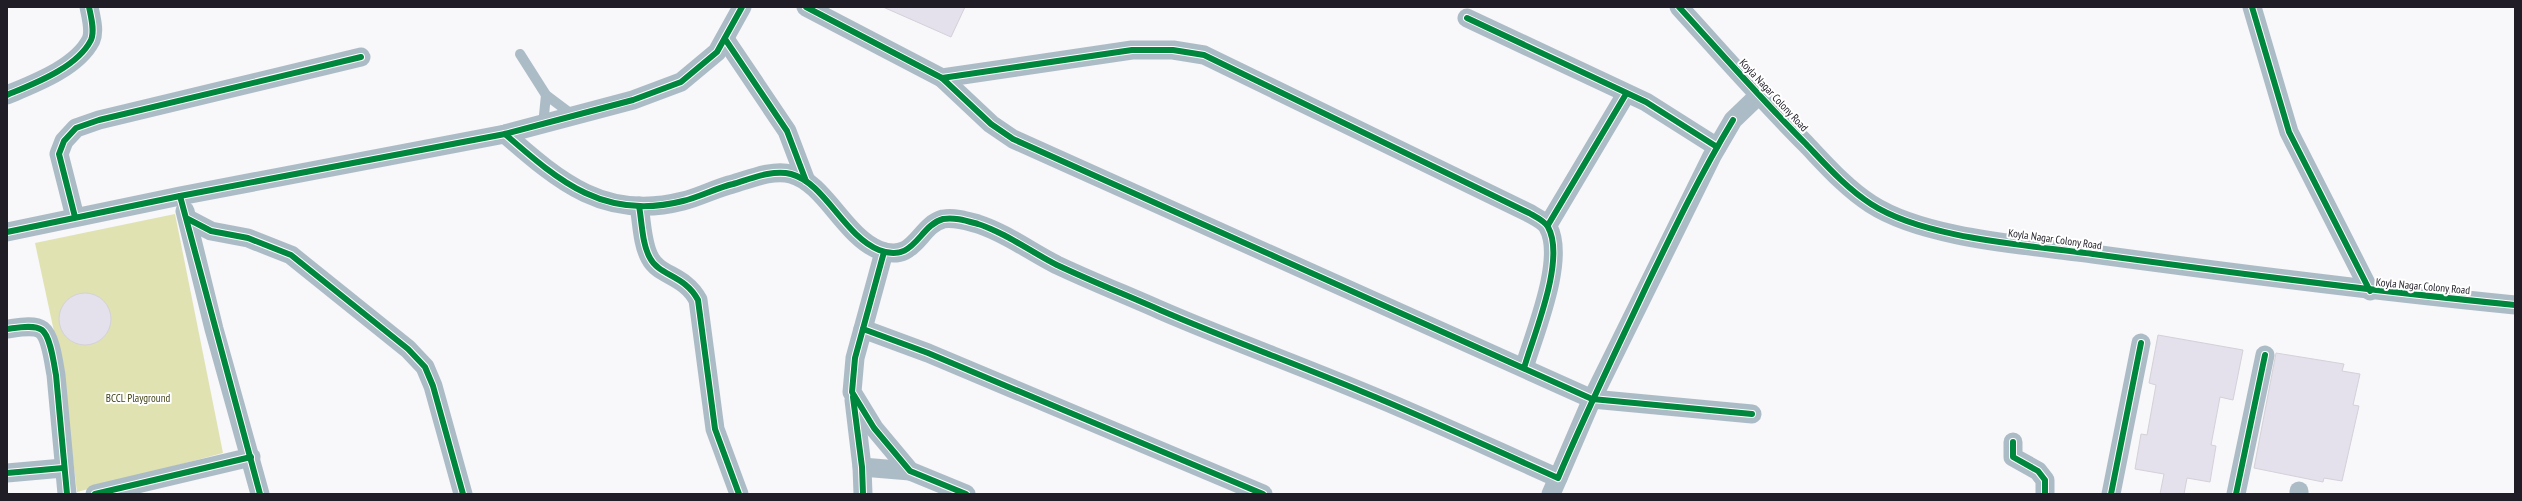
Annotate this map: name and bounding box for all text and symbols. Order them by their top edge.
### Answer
street label: Koyla Nagar Colony Road [1737,56,1811,134]
street label: Koyla Nagar Colony Road [2007,225,2103,253]
street label: Koyla Nagar Colony Road [2375,275,2471,297]
park label: BCCL Playground [106,391,170,405]

